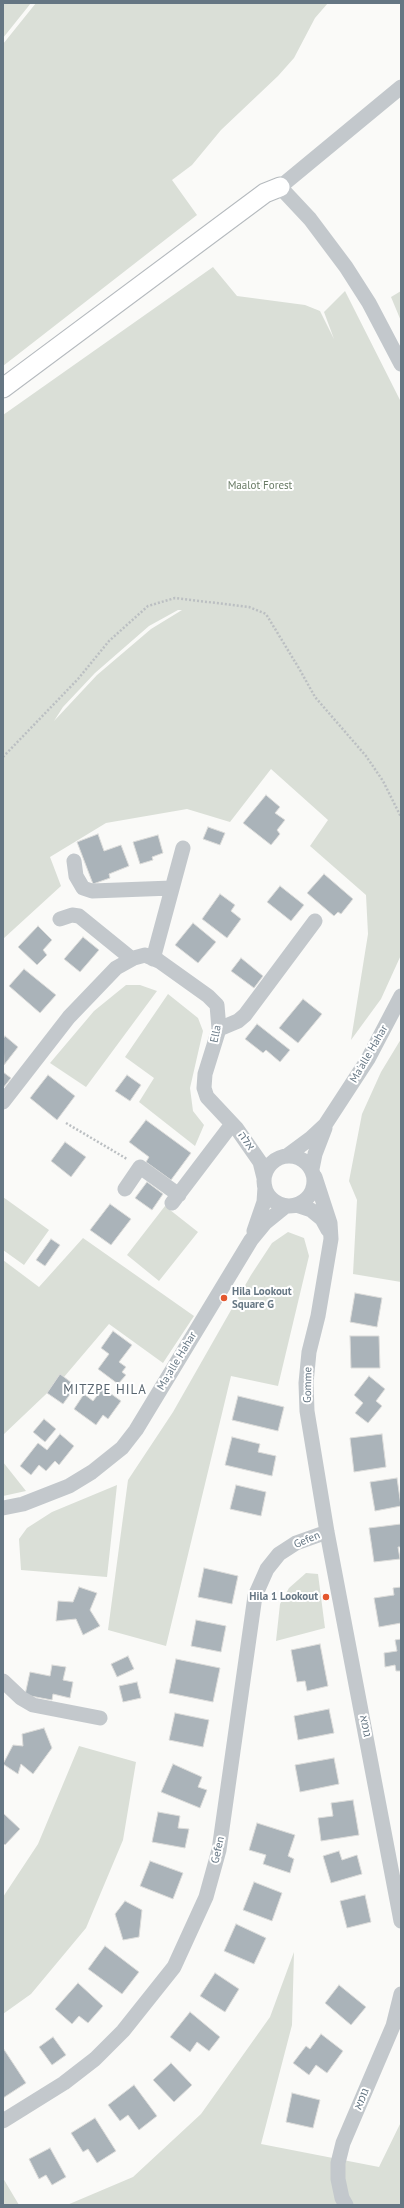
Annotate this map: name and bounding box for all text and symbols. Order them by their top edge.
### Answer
park label: Maalot Forest [228,479,292,493]
street label: Ma'alle Hahar [347,1023,391,1085]
street label: Ella [208,1024,224,1044]
street label: אלה [235,1129,257,1153]
place label: Hila Lookout Square G [232,1285,292,1311]
marker: Hila Lookout Square G [219,1293,229,1303]
street label: Ma;alle Hahar [154,1330,200,1392]
street label: Gomme [301,1367,315,1403]
district label: MITZPE HILA [63,1382,147,1398]
street label: Gefen [292,1529,322,1551]
place label: Hila 1 Lookout [249,1590,318,1604]
marker: Hila 1 Lookout [321,1592,331,1602]
street label: גומא [356,1714,374,1738]
street label: Gefen [209,1835,227,1865]
street label: גומא [352,2086,372,2112]

